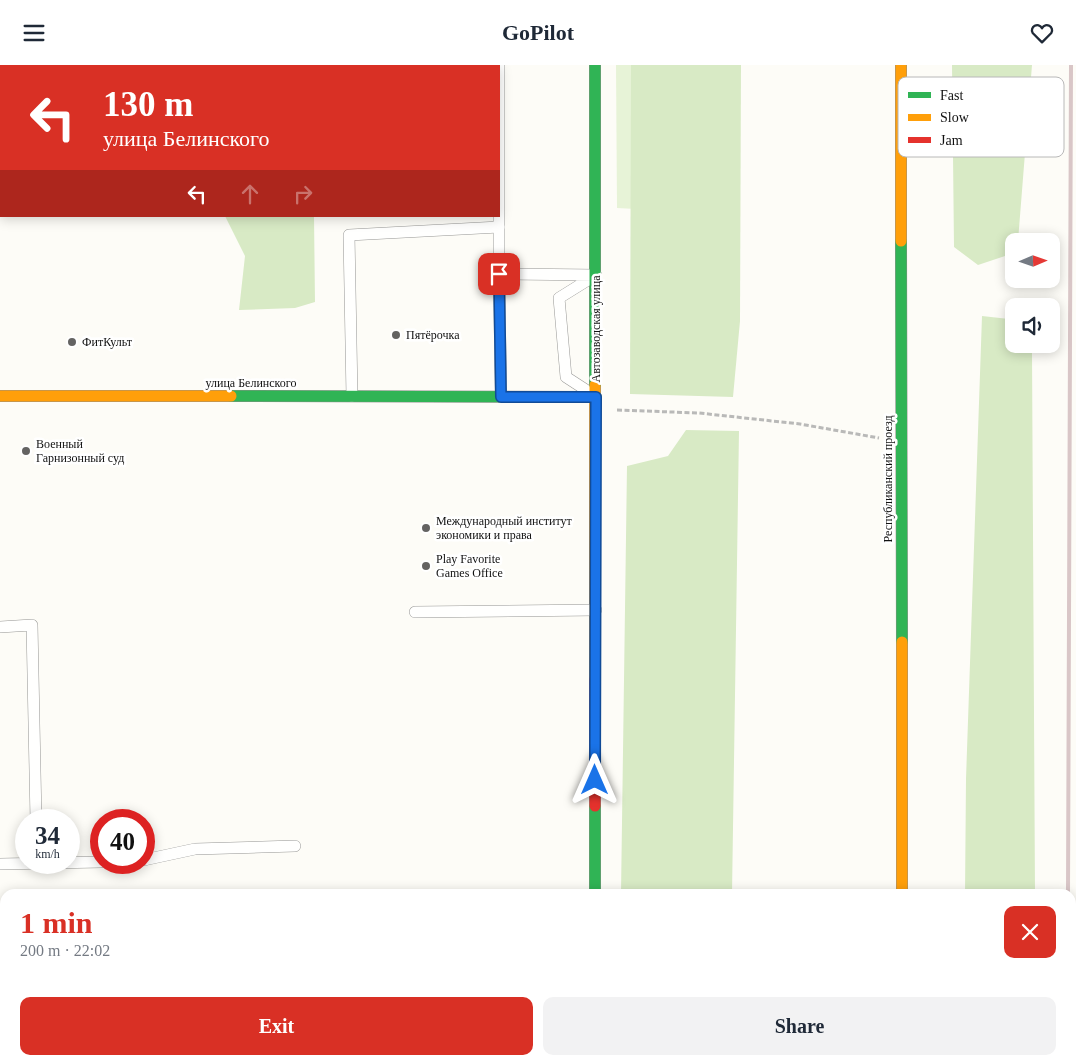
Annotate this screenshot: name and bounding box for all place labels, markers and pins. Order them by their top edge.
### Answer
pin [478,253,520,295]
place label: Пятёрочка [406,328,460,342]
marker: Пятёрочка [390,329,402,341]
place label: ФитКульт [82,335,133,349]
marker: ФитКульт [66,336,78,348]
place label: Военный Гарнизонный суд [36,437,124,465]
marker: Военный Гарнизонный суд [20,445,32,457]
place label: Международный институт экономики и права [436,514,573,542]
marker: Международный институт экономики и права [420,522,432,534]
place label: Play Favorite Games Office [436,552,503,580]
marker: Play Favorite Games Office [420,560,432,572]

